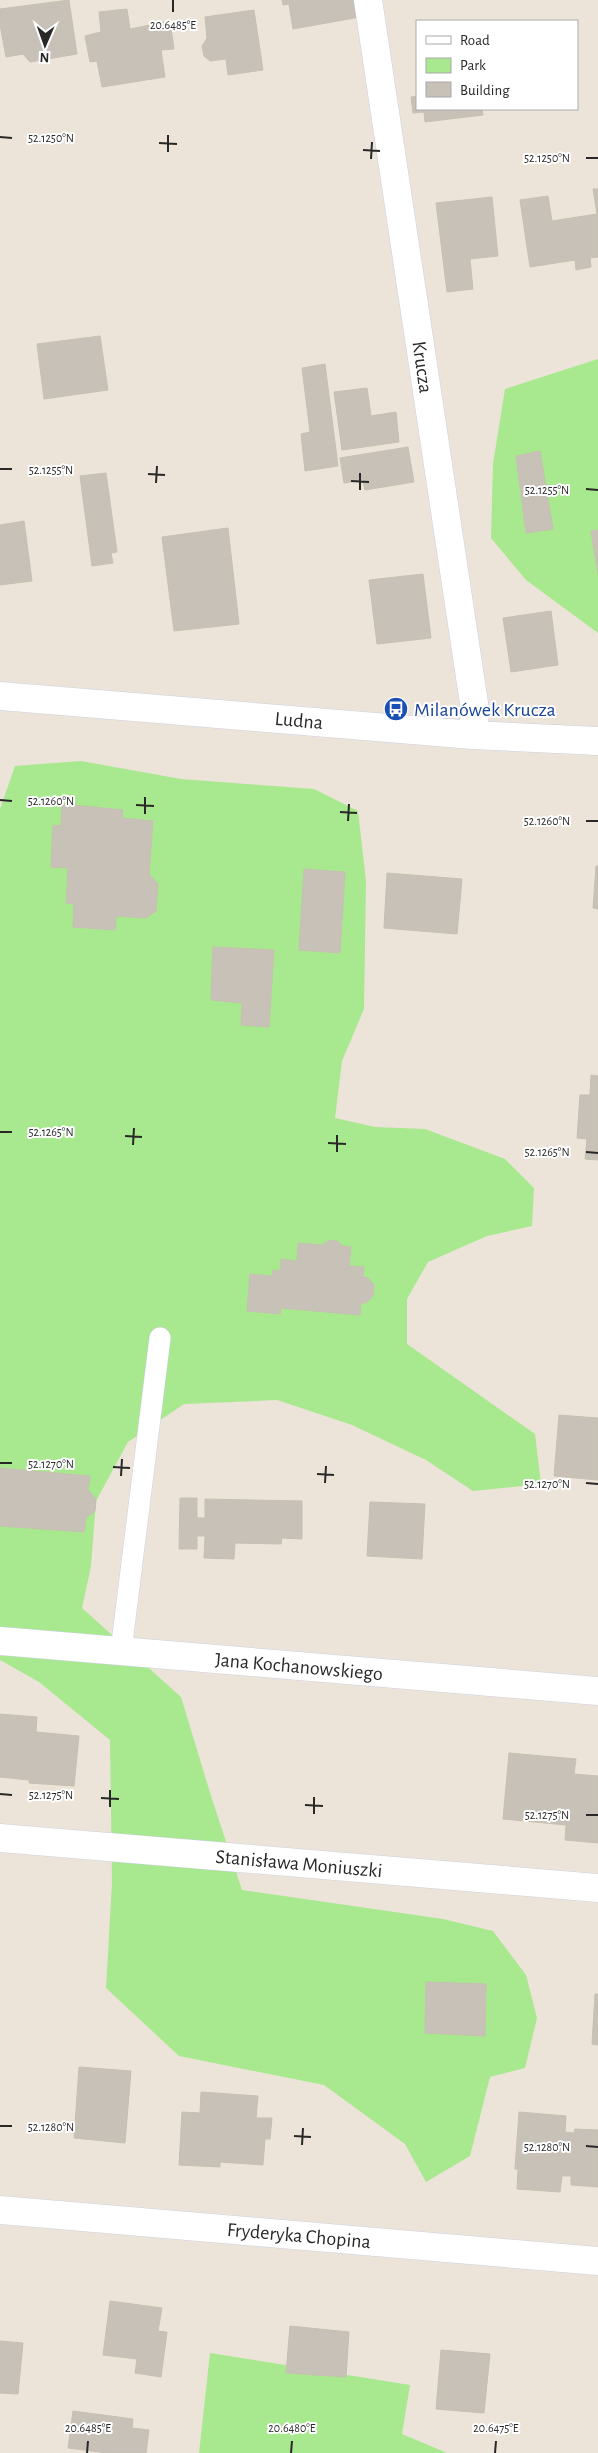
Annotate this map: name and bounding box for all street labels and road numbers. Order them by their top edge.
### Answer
street label: Krucza [408,340,436,395]
street label: Ludna [274,709,324,733]
street label: Jana Kochanowskiego [214,1650,384,1684]
street label: Stanisława Moniuszki [215,1847,383,1881]
street label: Fryderyka Chopina [226,2220,372,2252]

